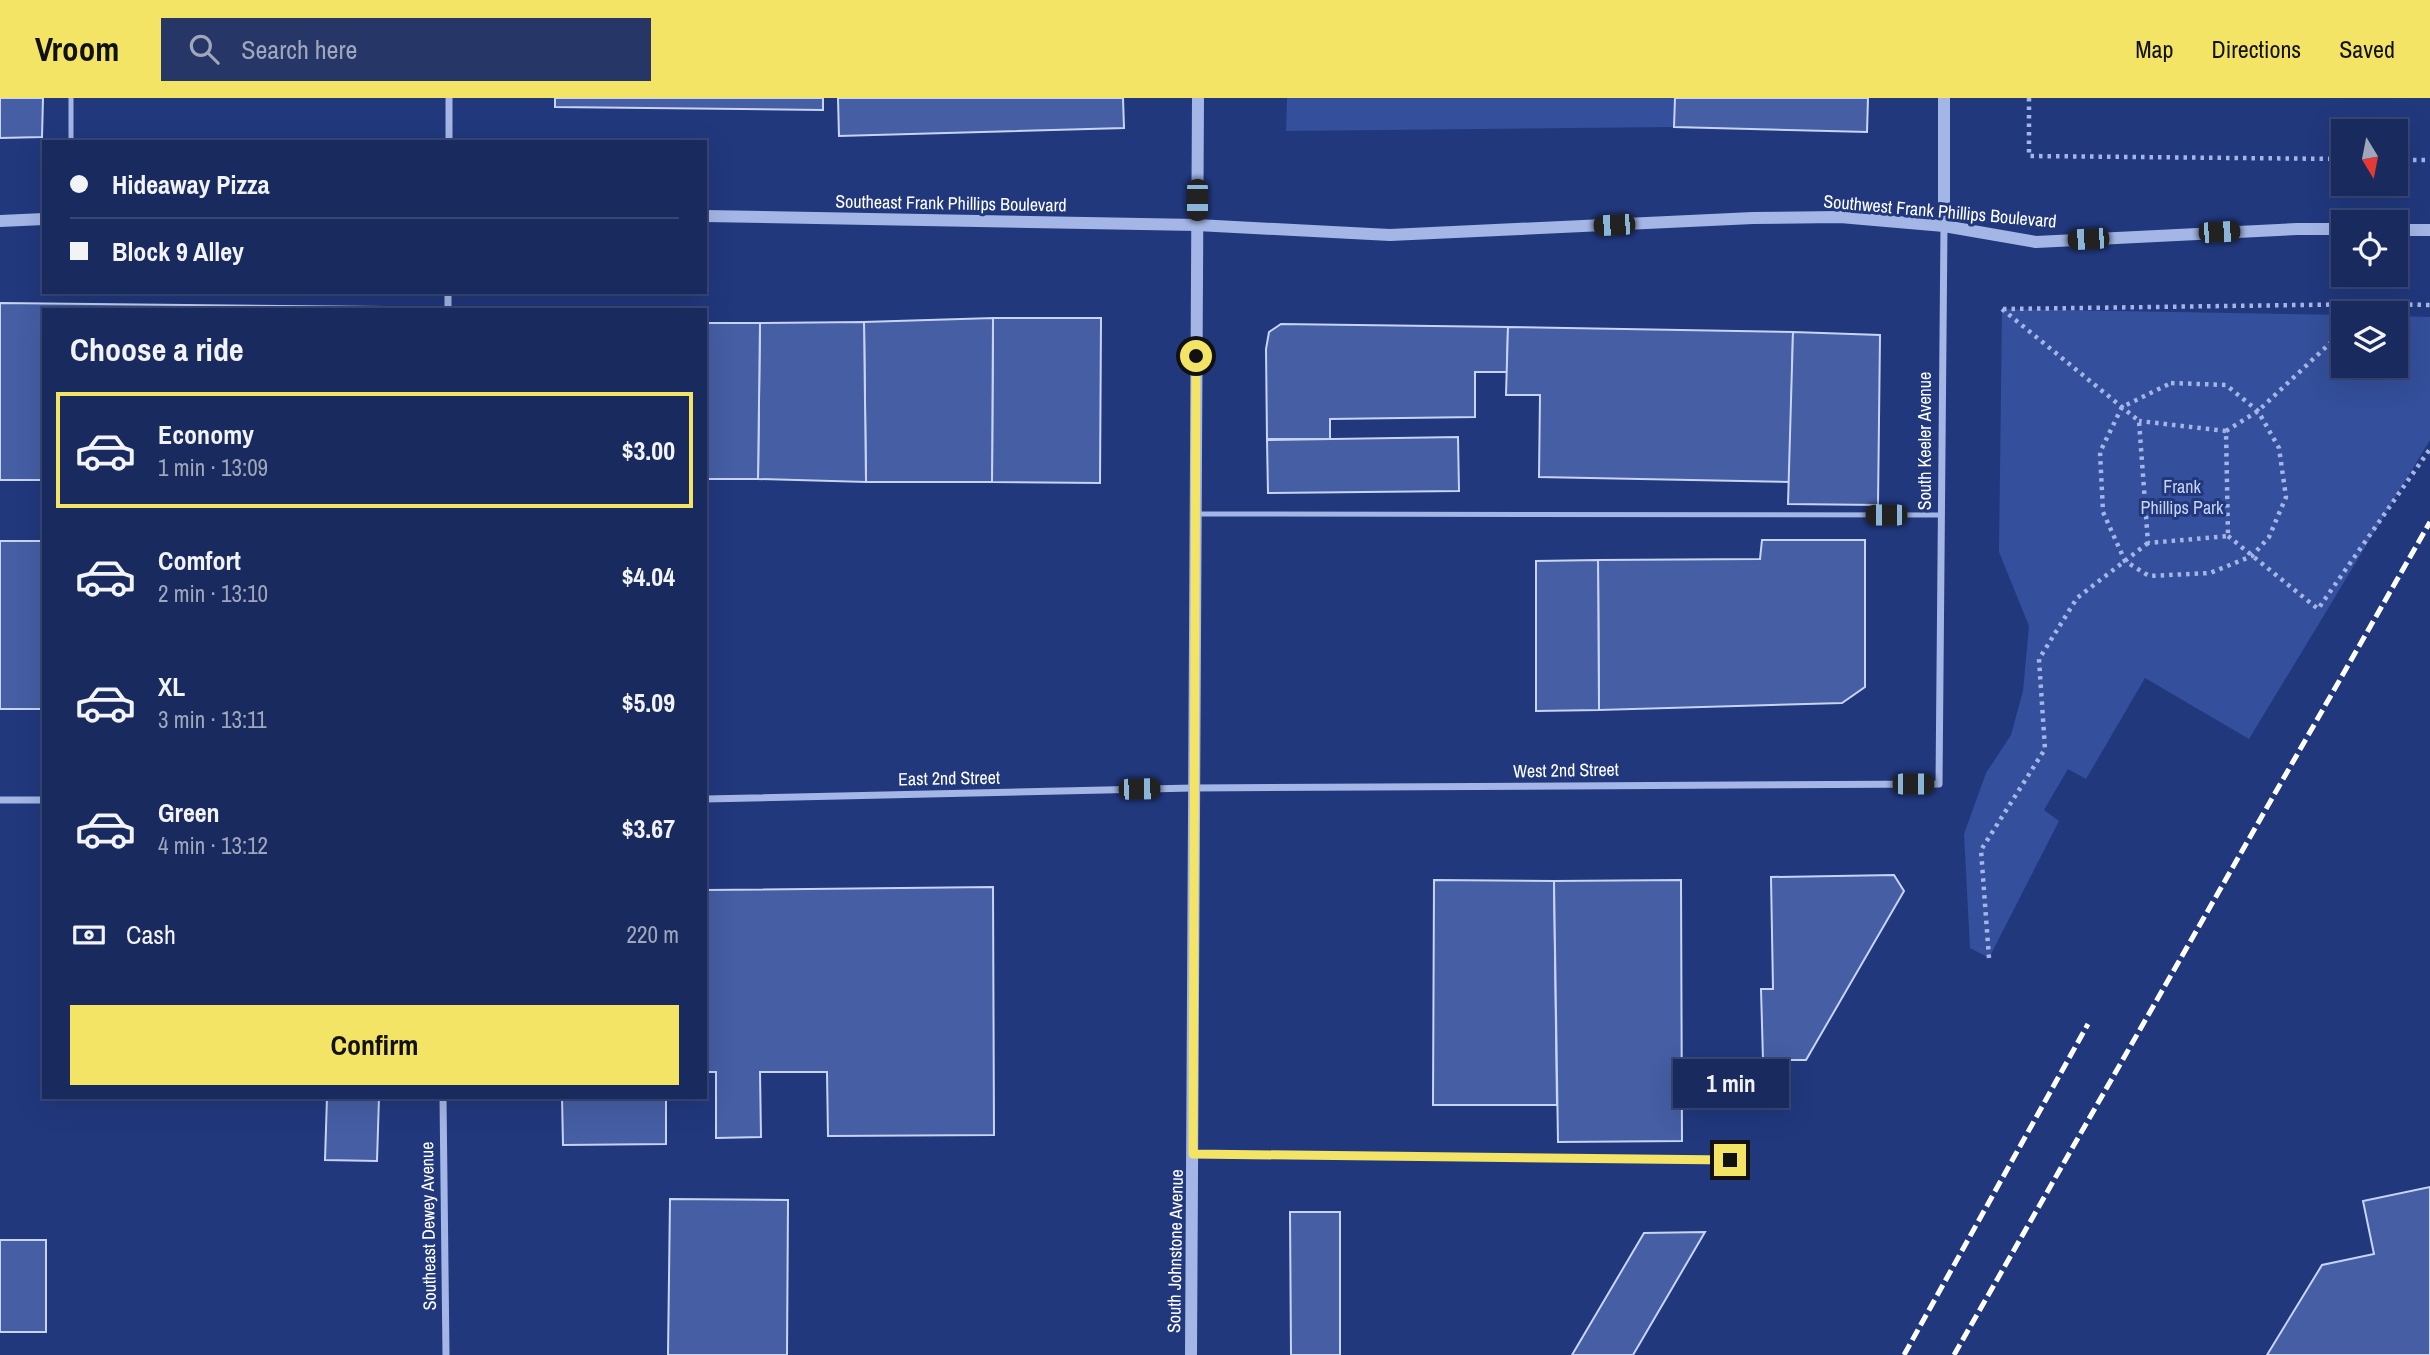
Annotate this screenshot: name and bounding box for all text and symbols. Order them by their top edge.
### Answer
search box [161,18,651,81]
text: Vroom [35,27,119,71]
icon: search [185,30,223,68]
text: Search here [241,32,357,67]
text: Map [2135,33,2173,65]
text: Directions [2211,33,2301,65]
text: Saved [2339,33,2395,65]
north arrow [2331,119,2408,196]
map controls [2331,119,2408,378]
text: Hideaway Pizza [112,167,270,202]
car [1187,179,1208,221]
street label: Southeast Frank Phillips Boulevard [835,188,1067,218]
street label: Southwest Frank Phillips Boulevard [1822,188,2058,234]
button: locate [2331,210,2408,287]
car [1593,213,1636,237]
car [2198,220,2241,244]
car [2067,227,2110,251]
text: Block 9 Alley [112,234,244,269]
button: layers [2331,301,2408,378]
text: Choose a ride [70,328,244,371]
route start [1180,340,1212,372]
street label: South Keeler Avenue [1912,372,1937,510]
text: Economy [158,417,254,452]
icon: car [74,419,137,482]
text: $3.00 [622,433,675,468]
text: 1 min · 13:09 [158,452,268,483]
park label: Frank Phillips Park [2141,474,2224,520]
car [1866,505,1908,526]
text: Comfort [158,543,241,578]
icon: car [74,545,137,608]
text: $4.04 [622,559,675,594]
text: 2 min · 13:10 [158,578,268,609]
text: XL [158,669,185,704]
icon: car [74,671,137,734]
text: $5.09 [622,685,675,720]
text: 3 min · 13:11 [158,704,267,735]
street label: West 2nd Street [1513,757,1619,783]
street label: East 2nd Street [898,765,1000,791]
car [1893,774,1935,795]
car [1118,778,1161,800]
text: Green [158,795,220,830]
icon: car [74,797,137,860]
text: $3.67 [622,811,675,846]
text: 4 min · 13:12 [158,830,268,861]
icon: cash [70,916,108,954]
text: Cash [126,917,176,952]
text: 220 m [627,919,679,950]
button: Confirm [70,1005,679,1085]
callout: 1 min [1672,1058,1788,1108]
text: 1 min [1706,1068,1756,1099]
street label: Southeast Dewey Avenue [414,1141,442,1311]
route end [1714,1144,1746,1176]
street label: South Johnstone Avenue [1161,1169,1189,1333]

